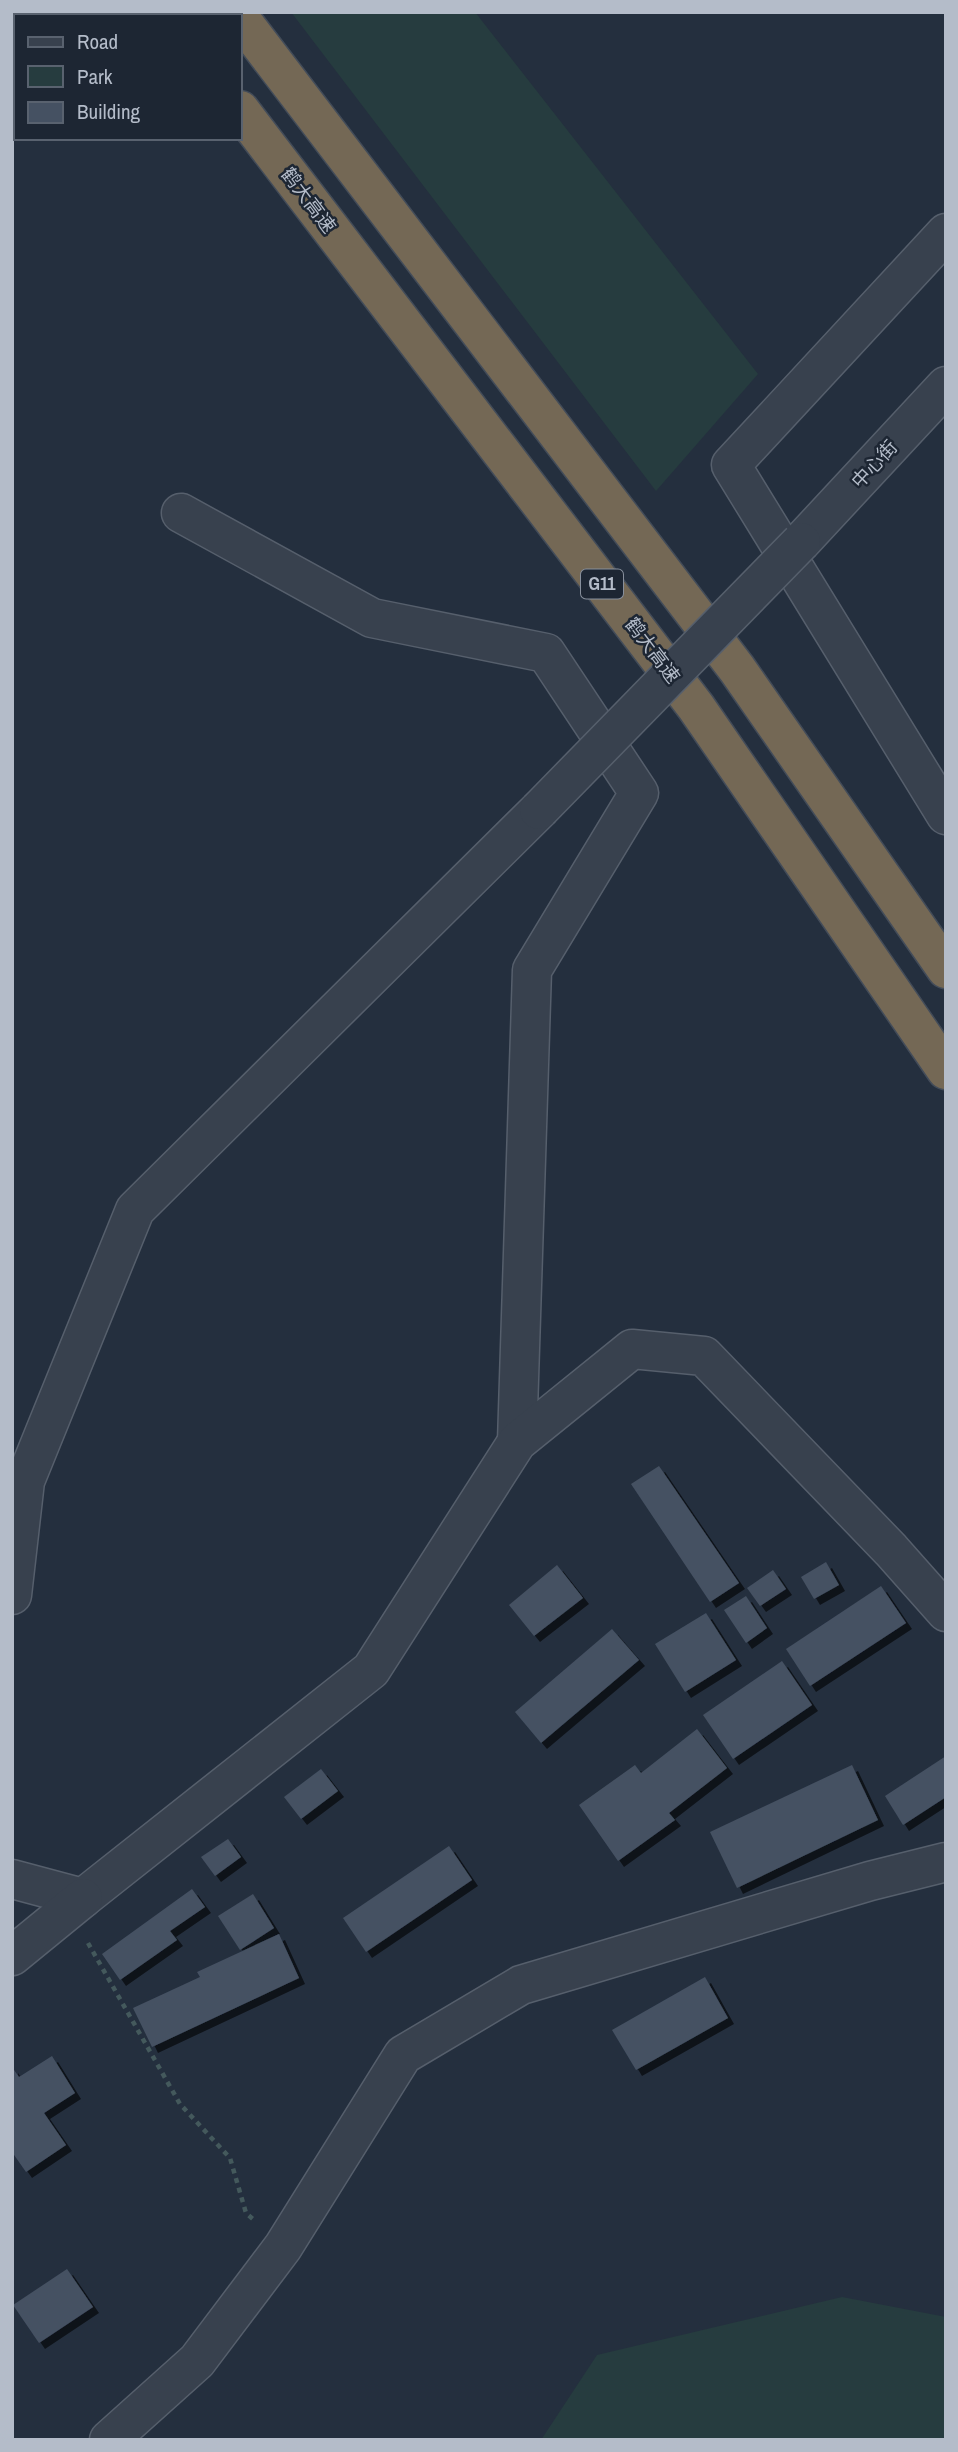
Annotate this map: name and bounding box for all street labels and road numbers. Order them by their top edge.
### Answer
street label: 鹤大高速 [276,162,342,238]
street label: 中心街 [845,434,903,494]
road number: G11 [581,570,623,598]
street label: 鹤大高速 [620,612,686,688]

